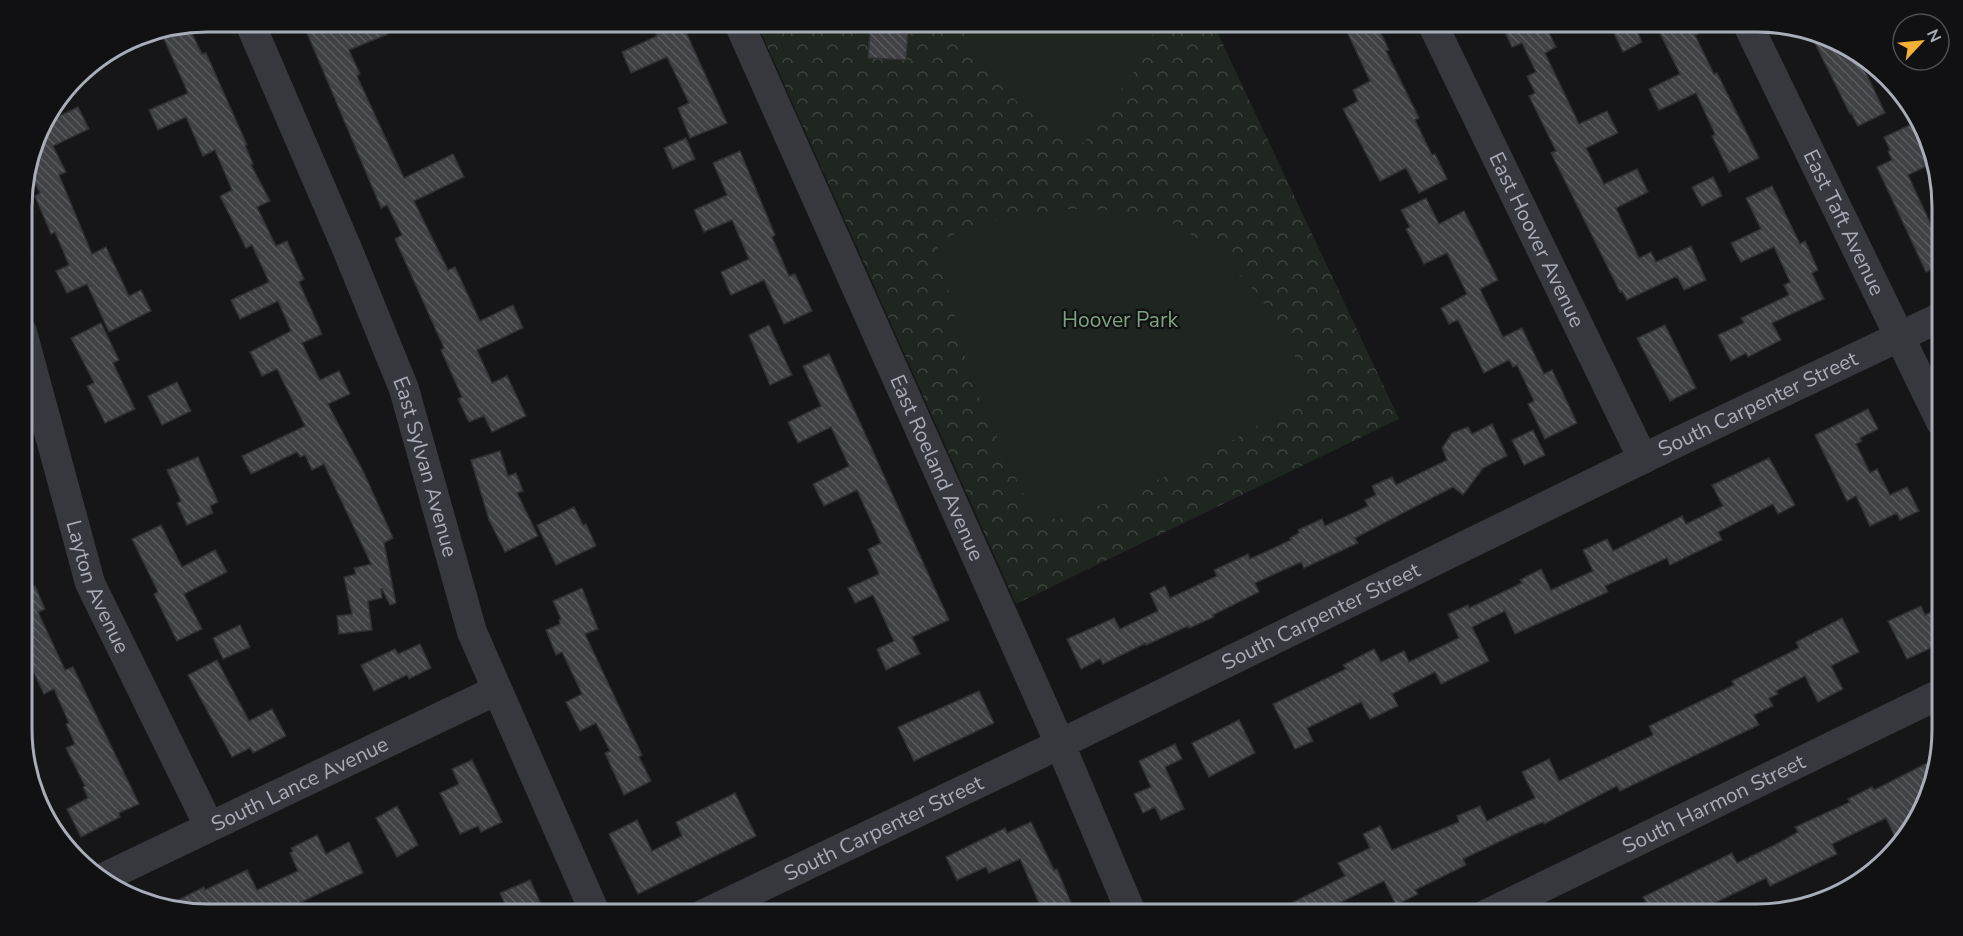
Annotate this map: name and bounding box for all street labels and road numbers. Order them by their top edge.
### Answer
street label: East Taft Avenue [1797,145,1891,300]
street label: East Hoover Avenue [1483,147,1591,332]
street label: South Carpenter Street [1653,344,1863,463]
street label: East Roeland Avenue [883,370,991,565]
street label: East Sylvan Avenue [386,372,464,560]
street label: Layton Avenue [60,517,136,658]
street label: South Carpenter Street [1217,556,1425,677]
street label: South Lance Avenue [207,730,393,838]
street label: South Harmon Street [1617,747,1810,860]
street label: South Carpenter Street [779,769,988,888]

